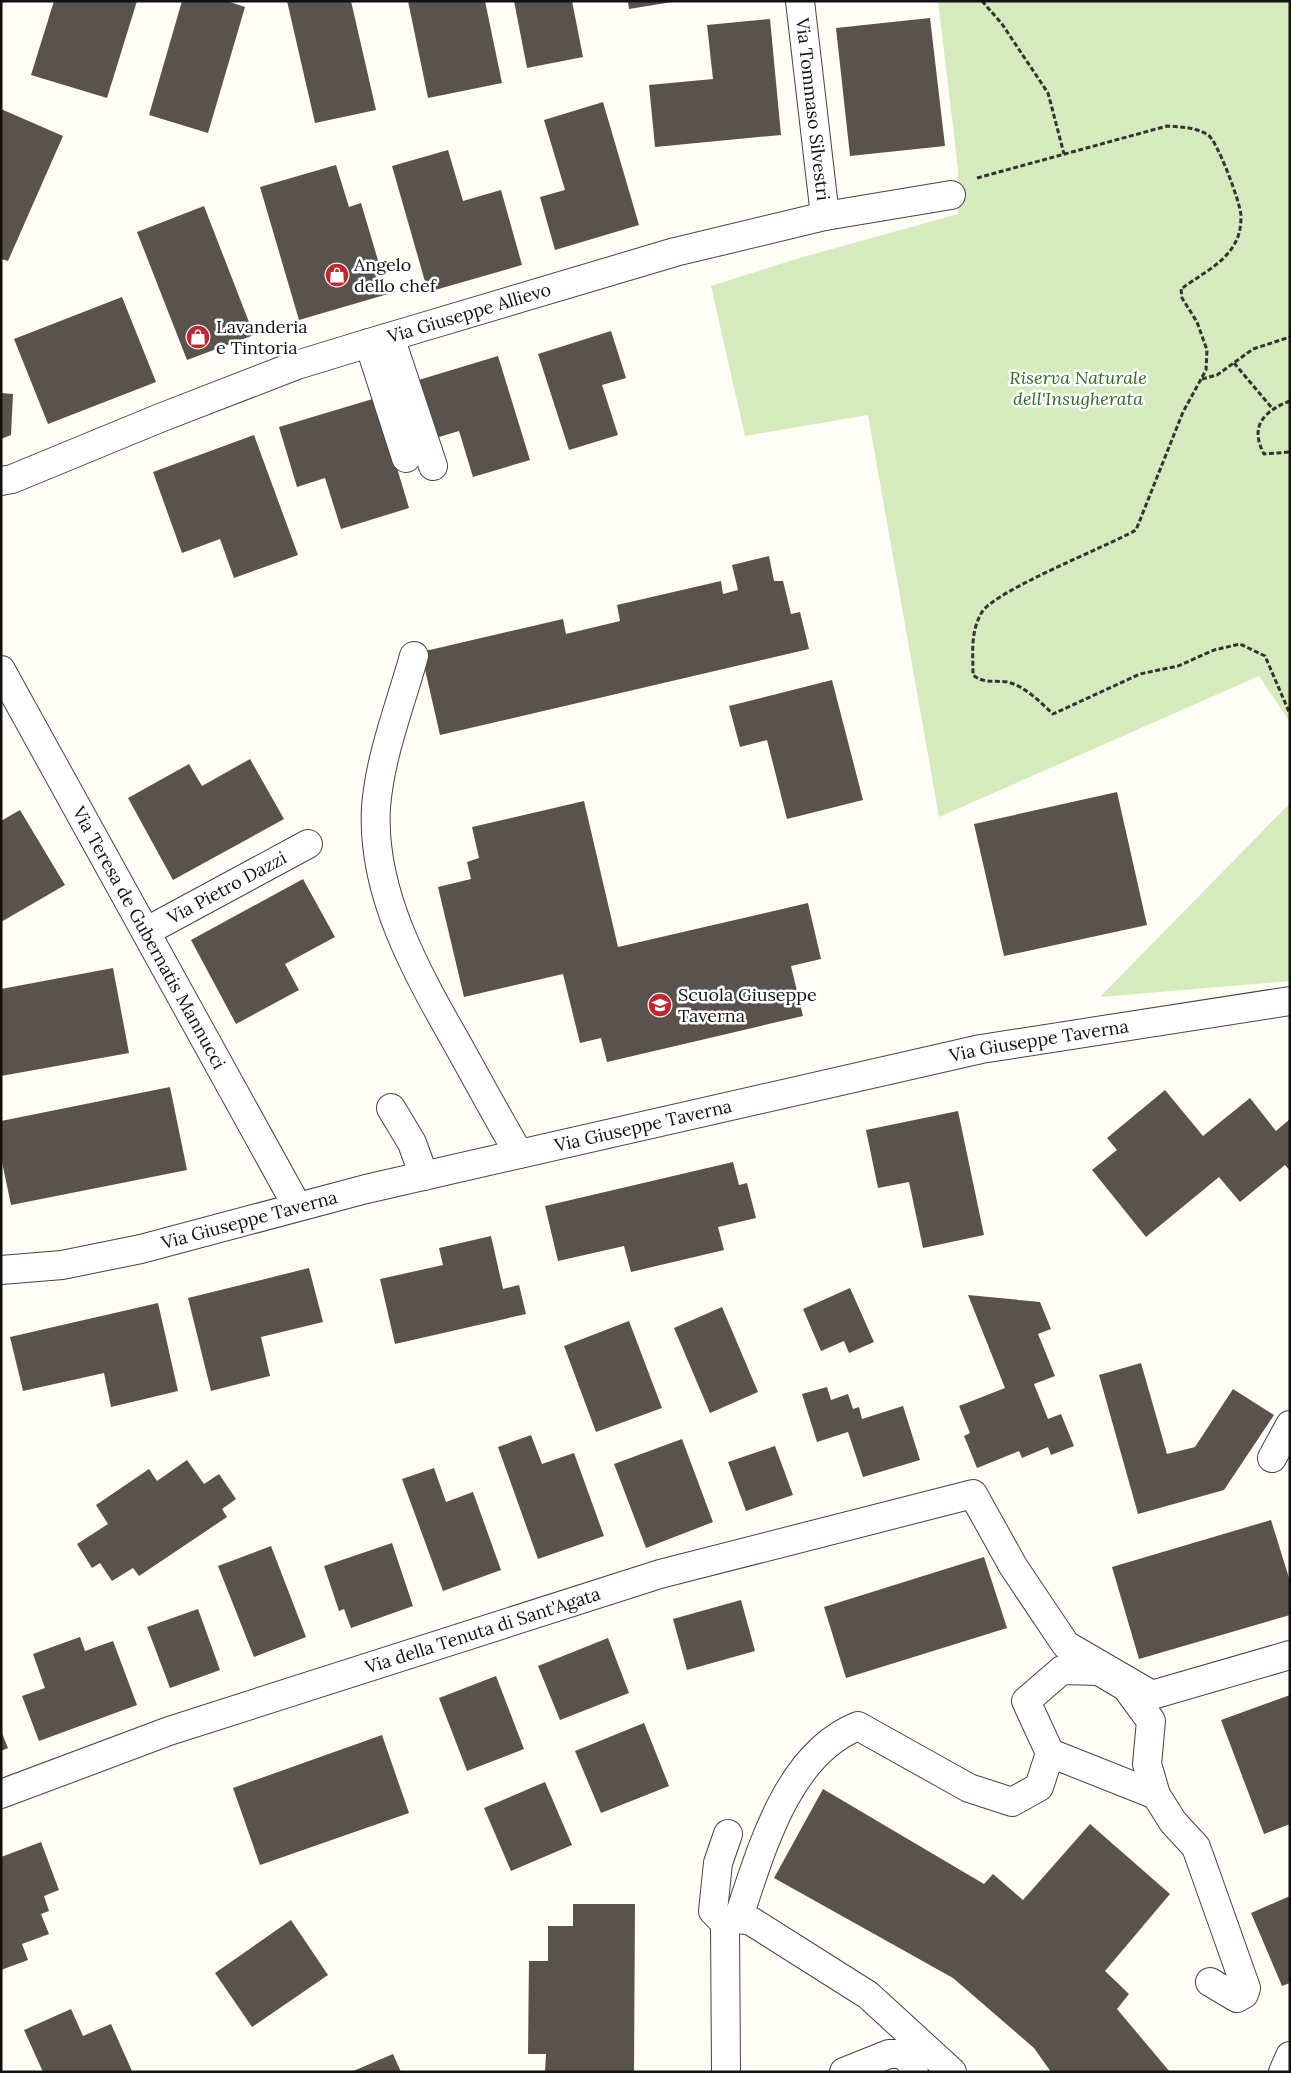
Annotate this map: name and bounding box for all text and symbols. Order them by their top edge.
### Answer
street label: Via Tommaso Silvestri [791,16,835,202]
place label: Angelo dello chef [353,253,438,297]
shop icon: Angelo dello chef [324,262,350,288]
street label: Via Giuseppe Allievo [384,278,554,348]
place label: Lavanderia e Tintoria [216,315,308,359]
shop icon: Lavanderia e Tintoria [185,324,211,350]
park label: Riserva Naturale dell'Insugherata [1009,366,1147,410]
street label: Via Teresa de Gubernatis Mannucci [67,801,231,1073]
street label: Via Pietro Dazzi [162,846,290,929]
place label: Scuola Giuseppe Taverna [678,983,817,1027]
school or university icon: Scuola Giuseppe Taverna [647,992,673,1018]
street label: Via Giuseppe Taverna [946,1014,1130,1067]
street label: Via Giuseppe Taverna [551,1094,734,1157]
street label: Via Giuseppe Taverna [158,1185,340,1254]
street label: Via della Tenuta di Sant'Agata [361,1582,603,1679]

